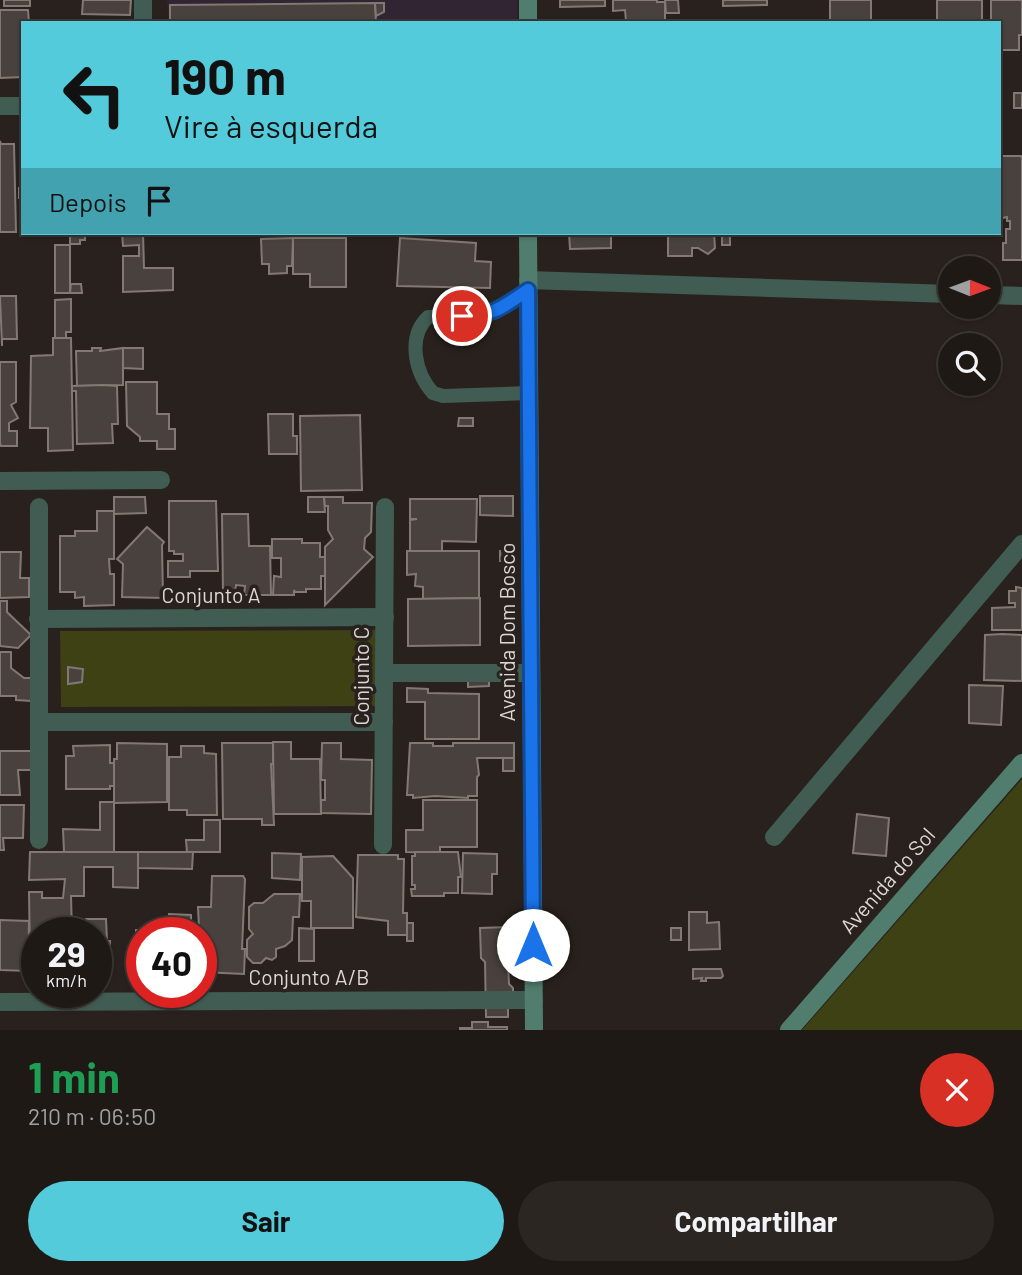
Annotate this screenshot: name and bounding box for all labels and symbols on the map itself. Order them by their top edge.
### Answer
north arrow [938,256,1001,318]
pin [432,286,492,346]
street label: Avenida Dom Bosco [494,542,519,722]
street label: Conjunto A [162,582,261,607]
street label: Conjunto C [348,627,373,725]
street label: Avenida do Sol [834,822,940,938]
position arrow [496,908,570,982]
speed limit sign: 40 [126,917,217,1008]
street label: Conjunto A/B [249,964,369,989]

